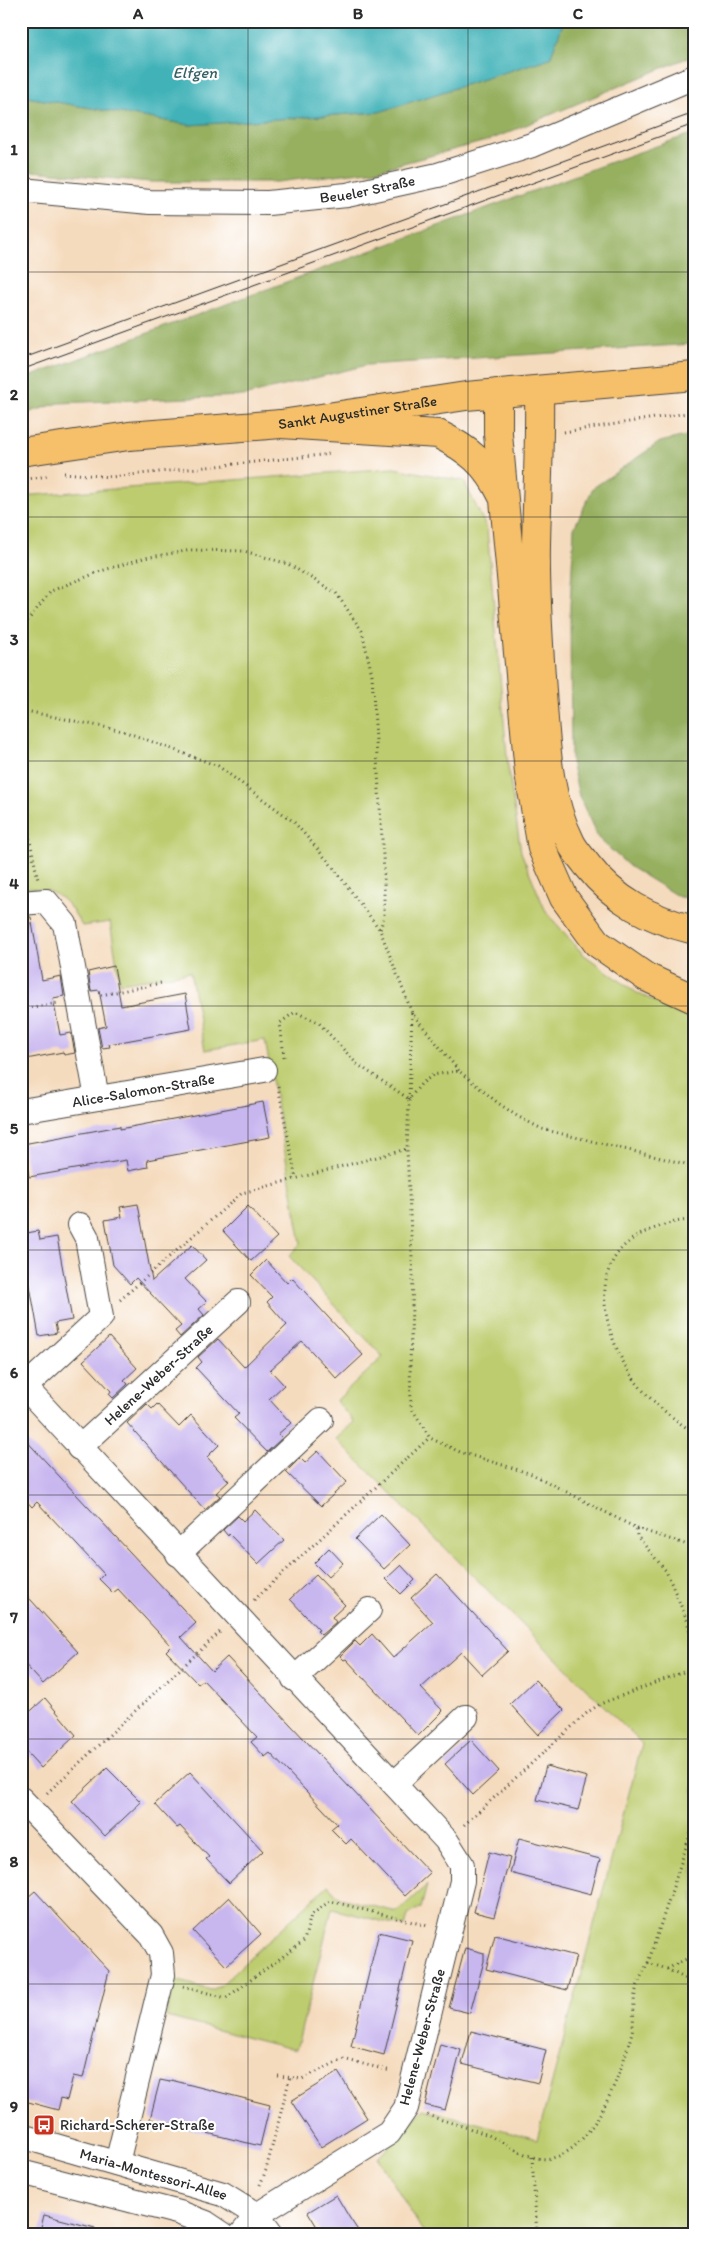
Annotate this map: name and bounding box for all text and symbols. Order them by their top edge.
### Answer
text: A [132,4,144,23]
text: B [353,4,364,23]
text: C [573,4,584,23]
water label: Elfgen [173,63,217,82]
text: 1 [10,140,18,159]
street label: Beueler Straße [319,171,417,207]
text: 2 [10,385,19,404]
street label: Sankt Augustiner Straße [277,392,438,433]
text: 3 [10,630,19,649]
text: 4 [9,874,19,893]
street label: Alice-Salomon-Straße [71,1069,216,1111]
text: 5 [10,1119,19,1138]
street label: Helene-Weber-Straße [101,1321,217,1429]
text: 6 [10,1363,19,1382]
text: 7 [9,1608,18,1627]
text: 8 [10,1852,19,1871]
street label: Helene-Weber-Straße [395,1967,449,2107]
text: 9 [10,2097,18,2116]
bus stop icon: Richard-Scherer-Straße [32,2113,56,2137]
place label: Richard-Scherer-Straße [60,2116,215,2134]
street label: Maria-Montessori-Allee [78,2144,231,2204]

